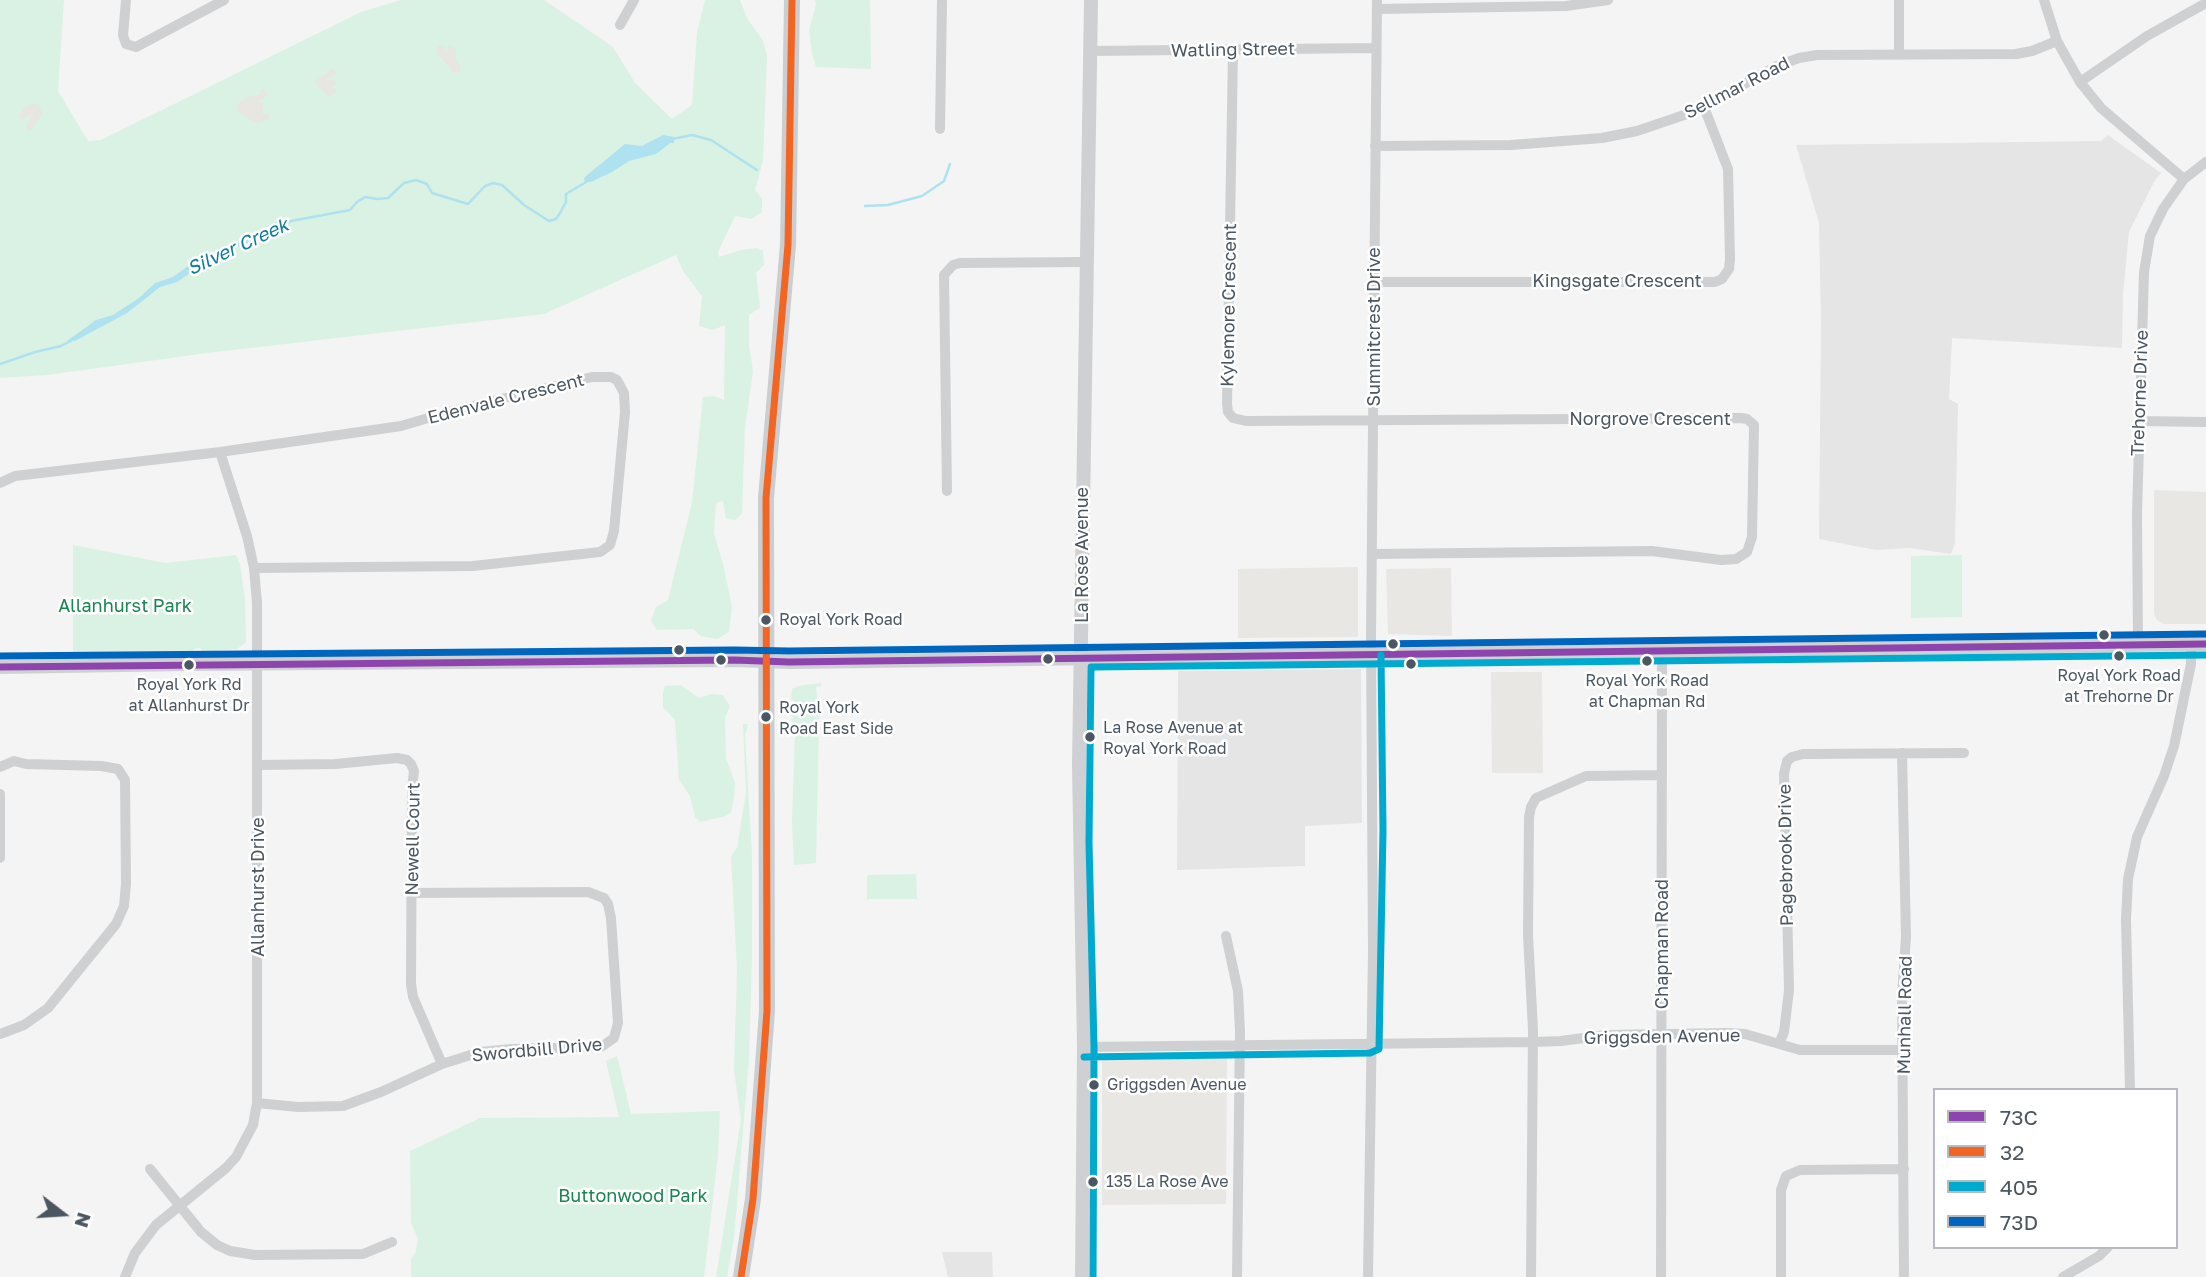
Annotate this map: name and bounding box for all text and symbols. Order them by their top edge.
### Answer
street label: Watling Street [1171,38,1295,62]
street label: Sellmar Road [1681,52,1793,124]
water label: Silver Creek [184,214,292,280]
street label: Kylemore Crescent [1217,223,1241,387]
street label: Summitcrest Drive [1363,247,1385,407]
street label: Kingsgate Crescent [1532,270,1702,292]
street label: Trehorne Drive [2127,329,2153,457]
street label: Edenvale Crescent [425,369,587,429]
street label: Norgrove Crescent [1569,408,1731,430]
street label: La Rose Avenue [1071,487,1093,623]
park label: Allanhurst Park [58,595,192,617]
place label: Royal York Road [779,610,903,630]
marker: Royal York Road [759,613,773,627]
unlabelled marker [2097,628,2111,642]
unlabelled marker [1386,637,1400,651]
unlabelled marker [672,643,686,657]
marker: Royal York Road at Trehorne Dr [2112,649,2126,663]
unlabelled marker [1041,652,1055,666]
unlabelled marker [714,653,728,667]
marker: Royal York Road at Chapman Rd [1640,654,1654,668]
unlabelled marker [1404,657,1418,671]
marker: Royal York Rd at Allanhurst Dr [182,658,196,672]
place label: Royal York Road at Trehorne Dr [2057,666,2181,704]
place label: Royal York Road at Chapman Rd [1585,671,1709,709]
place label: Royal York Rd at Allanhurst Dr [129,675,249,713]
place label: Royal York Road East Side [779,698,893,736]
marker: Royal York Road East Side [759,710,773,724]
place label: La Rose Avenue at Royal York Road [1103,718,1243,756]
marker: La Rose Avenue at Royal York Road [1083,730,1097,744]
street label: Newell Court [401,782,425,896]
street label: Pagebrook Drive [1774,784,1798,926]
street label: Allanhurst Drive [247,817,269,957]
street label: Chapman Road [1651,879,1673,1009]
street label: Munhall Road [1893,955,1917,1075]
street label: Griggsden Avenue [1583,1025,1741,1049]
street label: Swordbill Drive [471,1034,603,1066]
place label: Griggsden Avenue [1107,1075,1246,1095]
marker: Griggsden Avenue [1087,1078,1101,1092]
legend [1933,1088,2178,1249]
text: 73C [2000,1104,2038,1130]
text: 32 [2000,1139,2024,1165]
place label: 135 La Rose Ave [1106,1172,1228,1192]
text: 405 [2000,1174,2038,1200]
marker: 135 La Rose Ave [1086,1175,1100,1189]
north arrow [28,1179,98,1249]
park label: Buttonwood Park [558,1185,708,1207]
text: 73D [2000,1209,2038,1235]
text: N [70,1210,97,1231]

